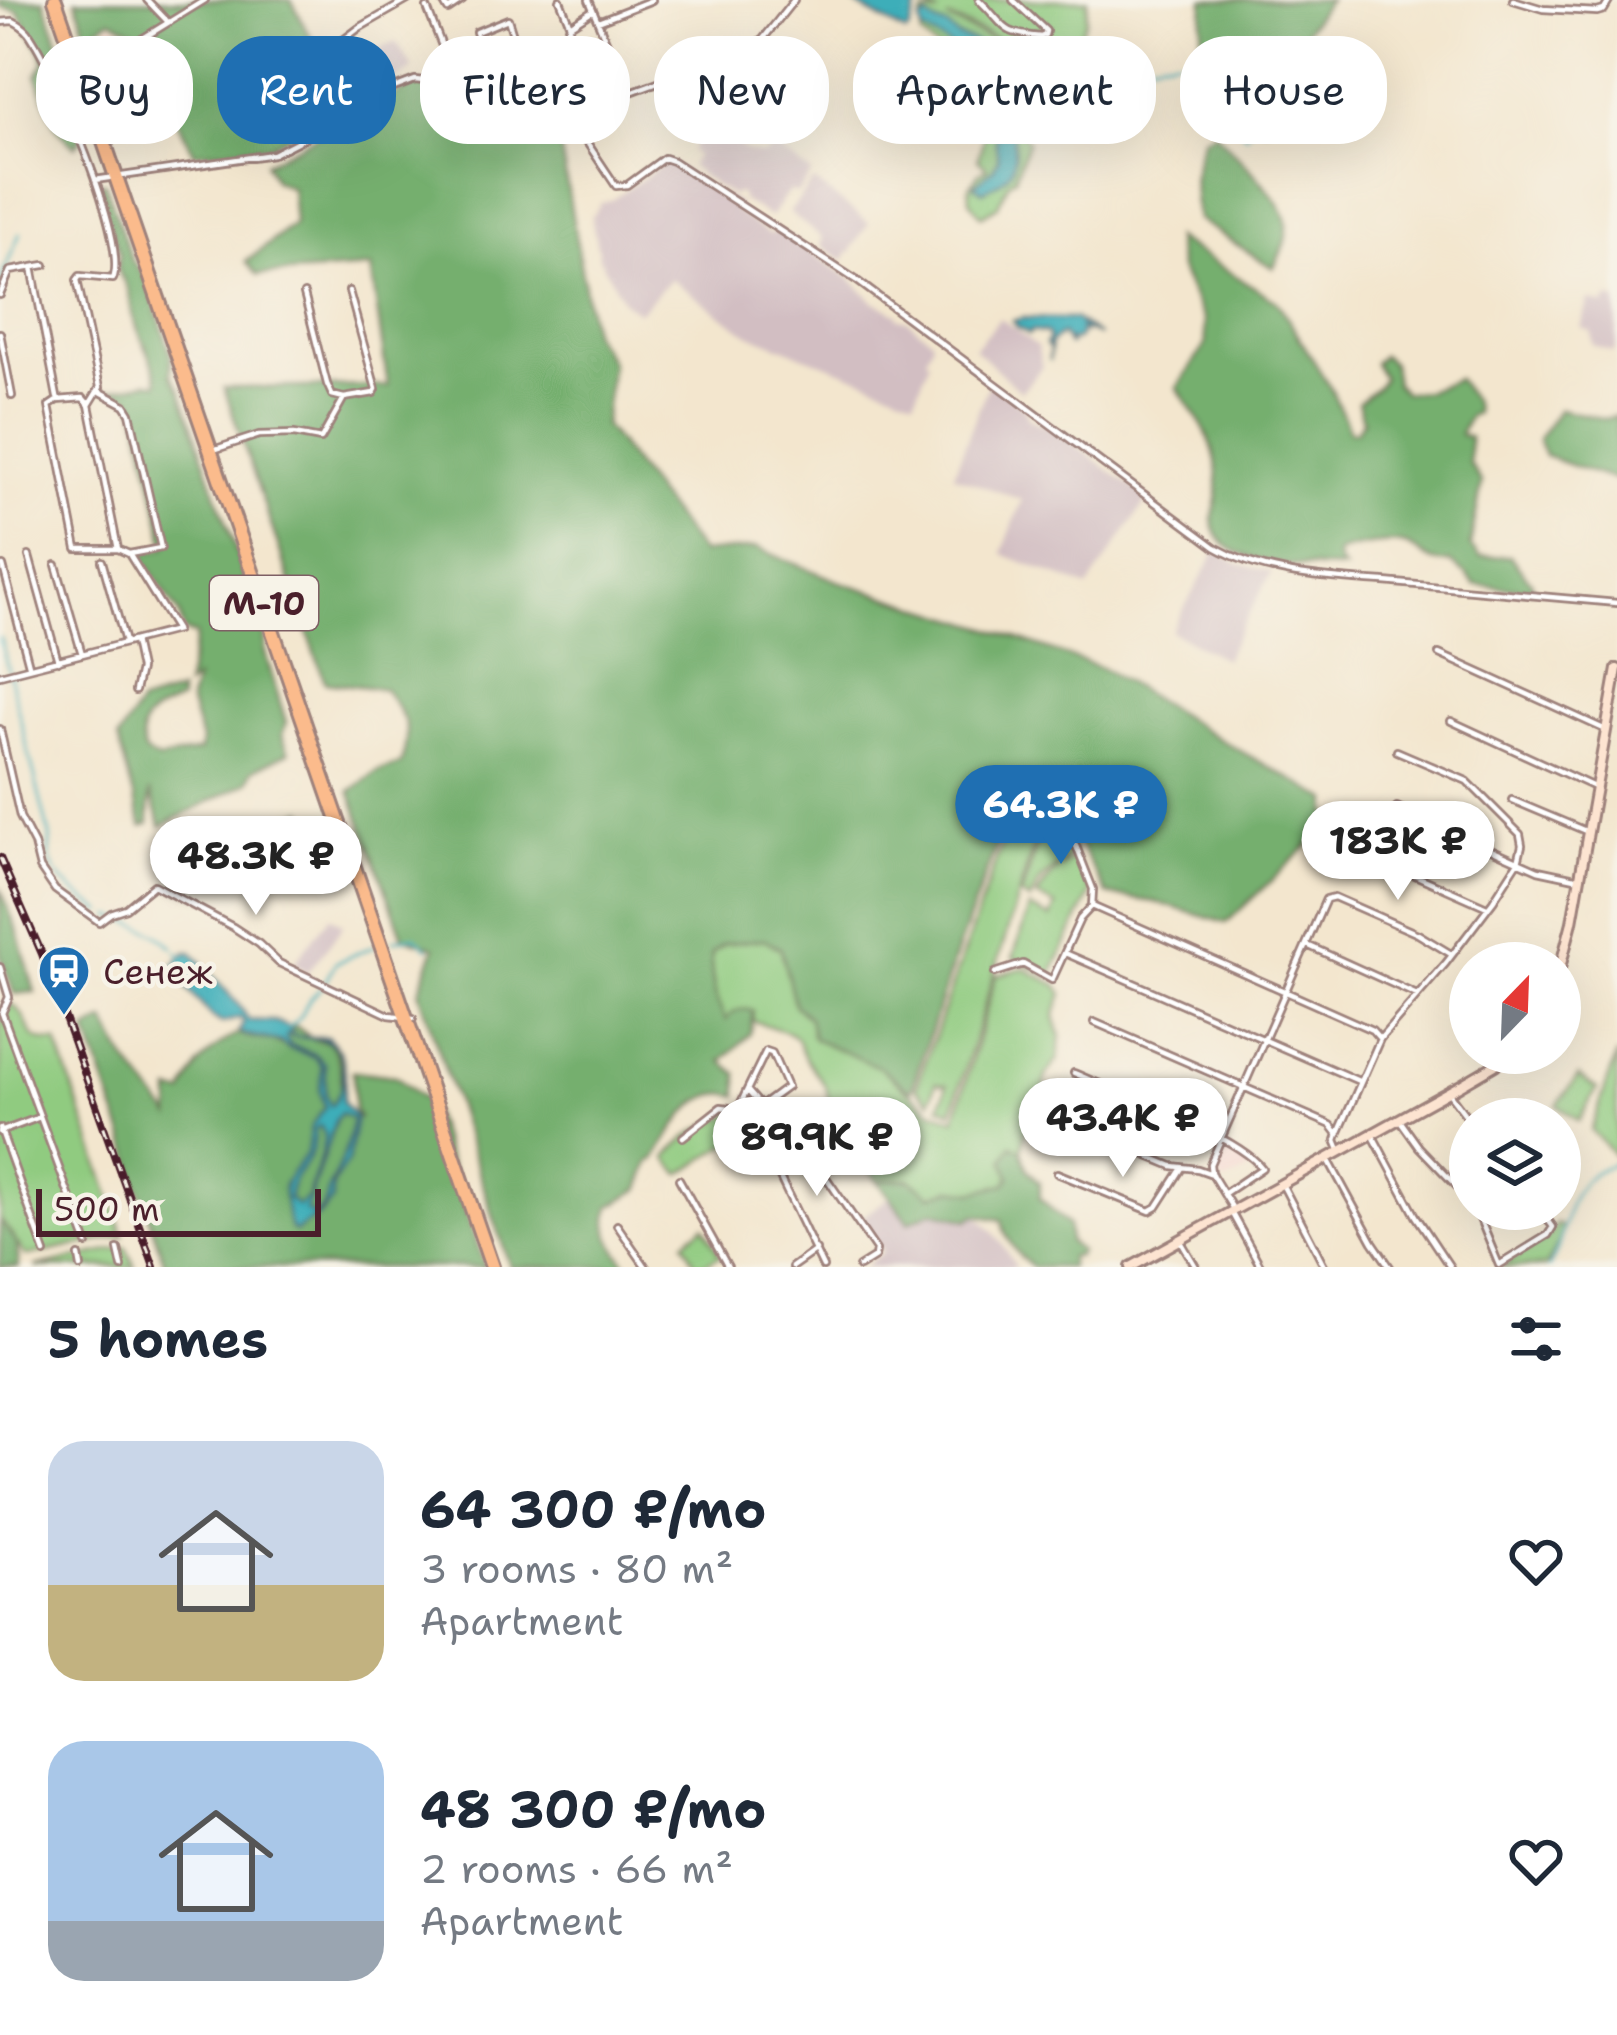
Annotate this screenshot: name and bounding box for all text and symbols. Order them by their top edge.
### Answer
chip: Buy [36,36,193,144]
chip: Rent [217,36,396,144]
chip: Filters [420,36,630,144]
chip: New [654,36,829,144]
chip: Apartment [853,36,1156,144]
chip: House [1180,36,1387,144]
road number: М-10 [210,576,318,630]
pin: 64.3K ₽ [950,765,1172,867]
text: 64.3K ₽ [982,778,1140,830]
pin: 183K ₽ [1300,801,1496,903]
text: 183K ₽ [1329,814,1467,866]
pin: 48.3K ₽ [145,816,367,918]
text: 48.3K ₽ [177,829,335,881]
north arrow [1449,942,1581,1074]
map controls [1449,942,1581,1230]
station icon: Сенеж [36,943,92,1017]
place label: Сенеж [103,947,213,996]
pin: 43.4K ₽ [1012,1078,1234,1180]
text: 43.4K ₽ [1046,1091,1200,1143]
pin: 89.9K ₽ [706,1097,928,1199]
button: layers [1449,1098,1581,1230]
text: 89.9K ₽ [740,1110,894,1162]
scale bar [36,1183,321,1236]
text: 500 m [54,1187,160,1232]
text: 5 homes [48,1305,268,1373]
icon: filters [1503,1306,1569,1372]
text: 64 300 ₽/mo [420,1475,766,1543]
icon: home [144,1489,288,1633]
icon: heart [1503,1528,1569,1594]
text: 3 rooms · 80 m² [420,1543,733,1595]
text: Apartment [420,1595,623,1647]
text: 48 300 ₽/mo [420,1775,766,1843]
icon: home [144,1789,288,1933]
icon: heart [1503,1828,1569,1894]
text: 2 rooms · 66 m² [420,1843,733,1895]
text: Apartment [420,1895,623,1947]

